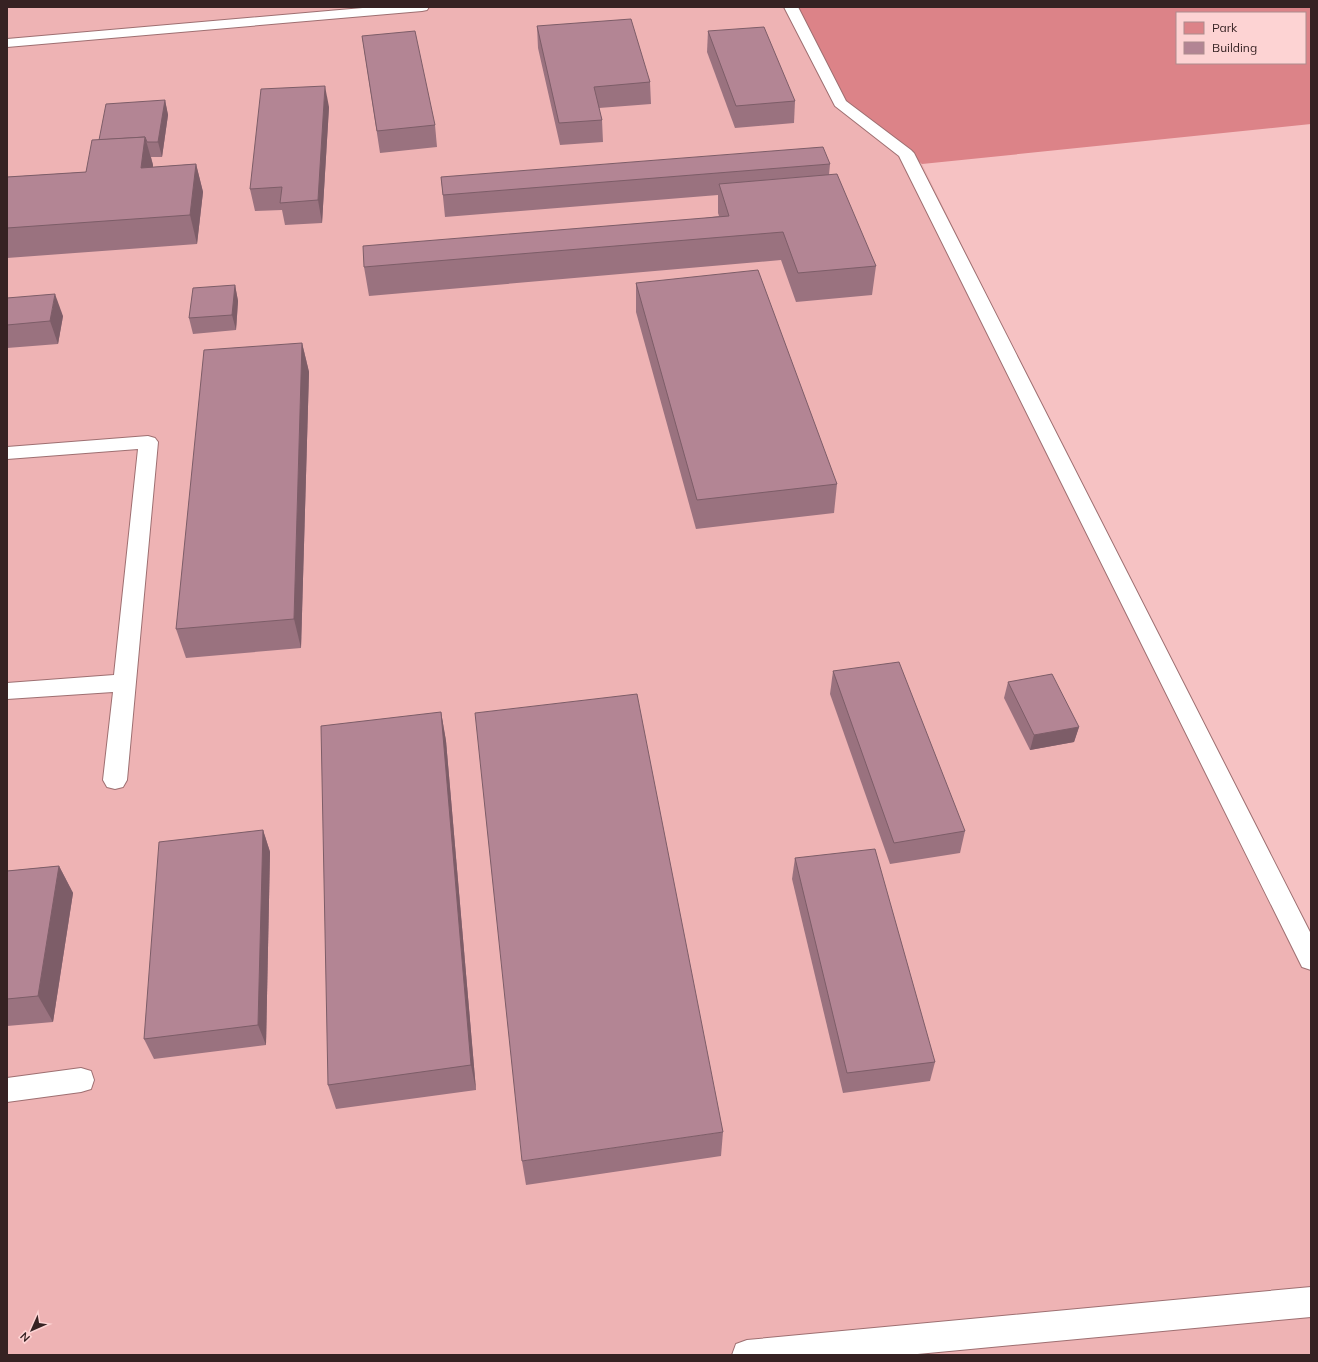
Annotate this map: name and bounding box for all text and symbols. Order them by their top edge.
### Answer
legend [1176,12,1306,64]
text: Park [1212,20,1238,35]
text: Building [1212,40,1257,55]
north arrow [12,1310,52,1350]
text: N [17,1329,33,1345]

